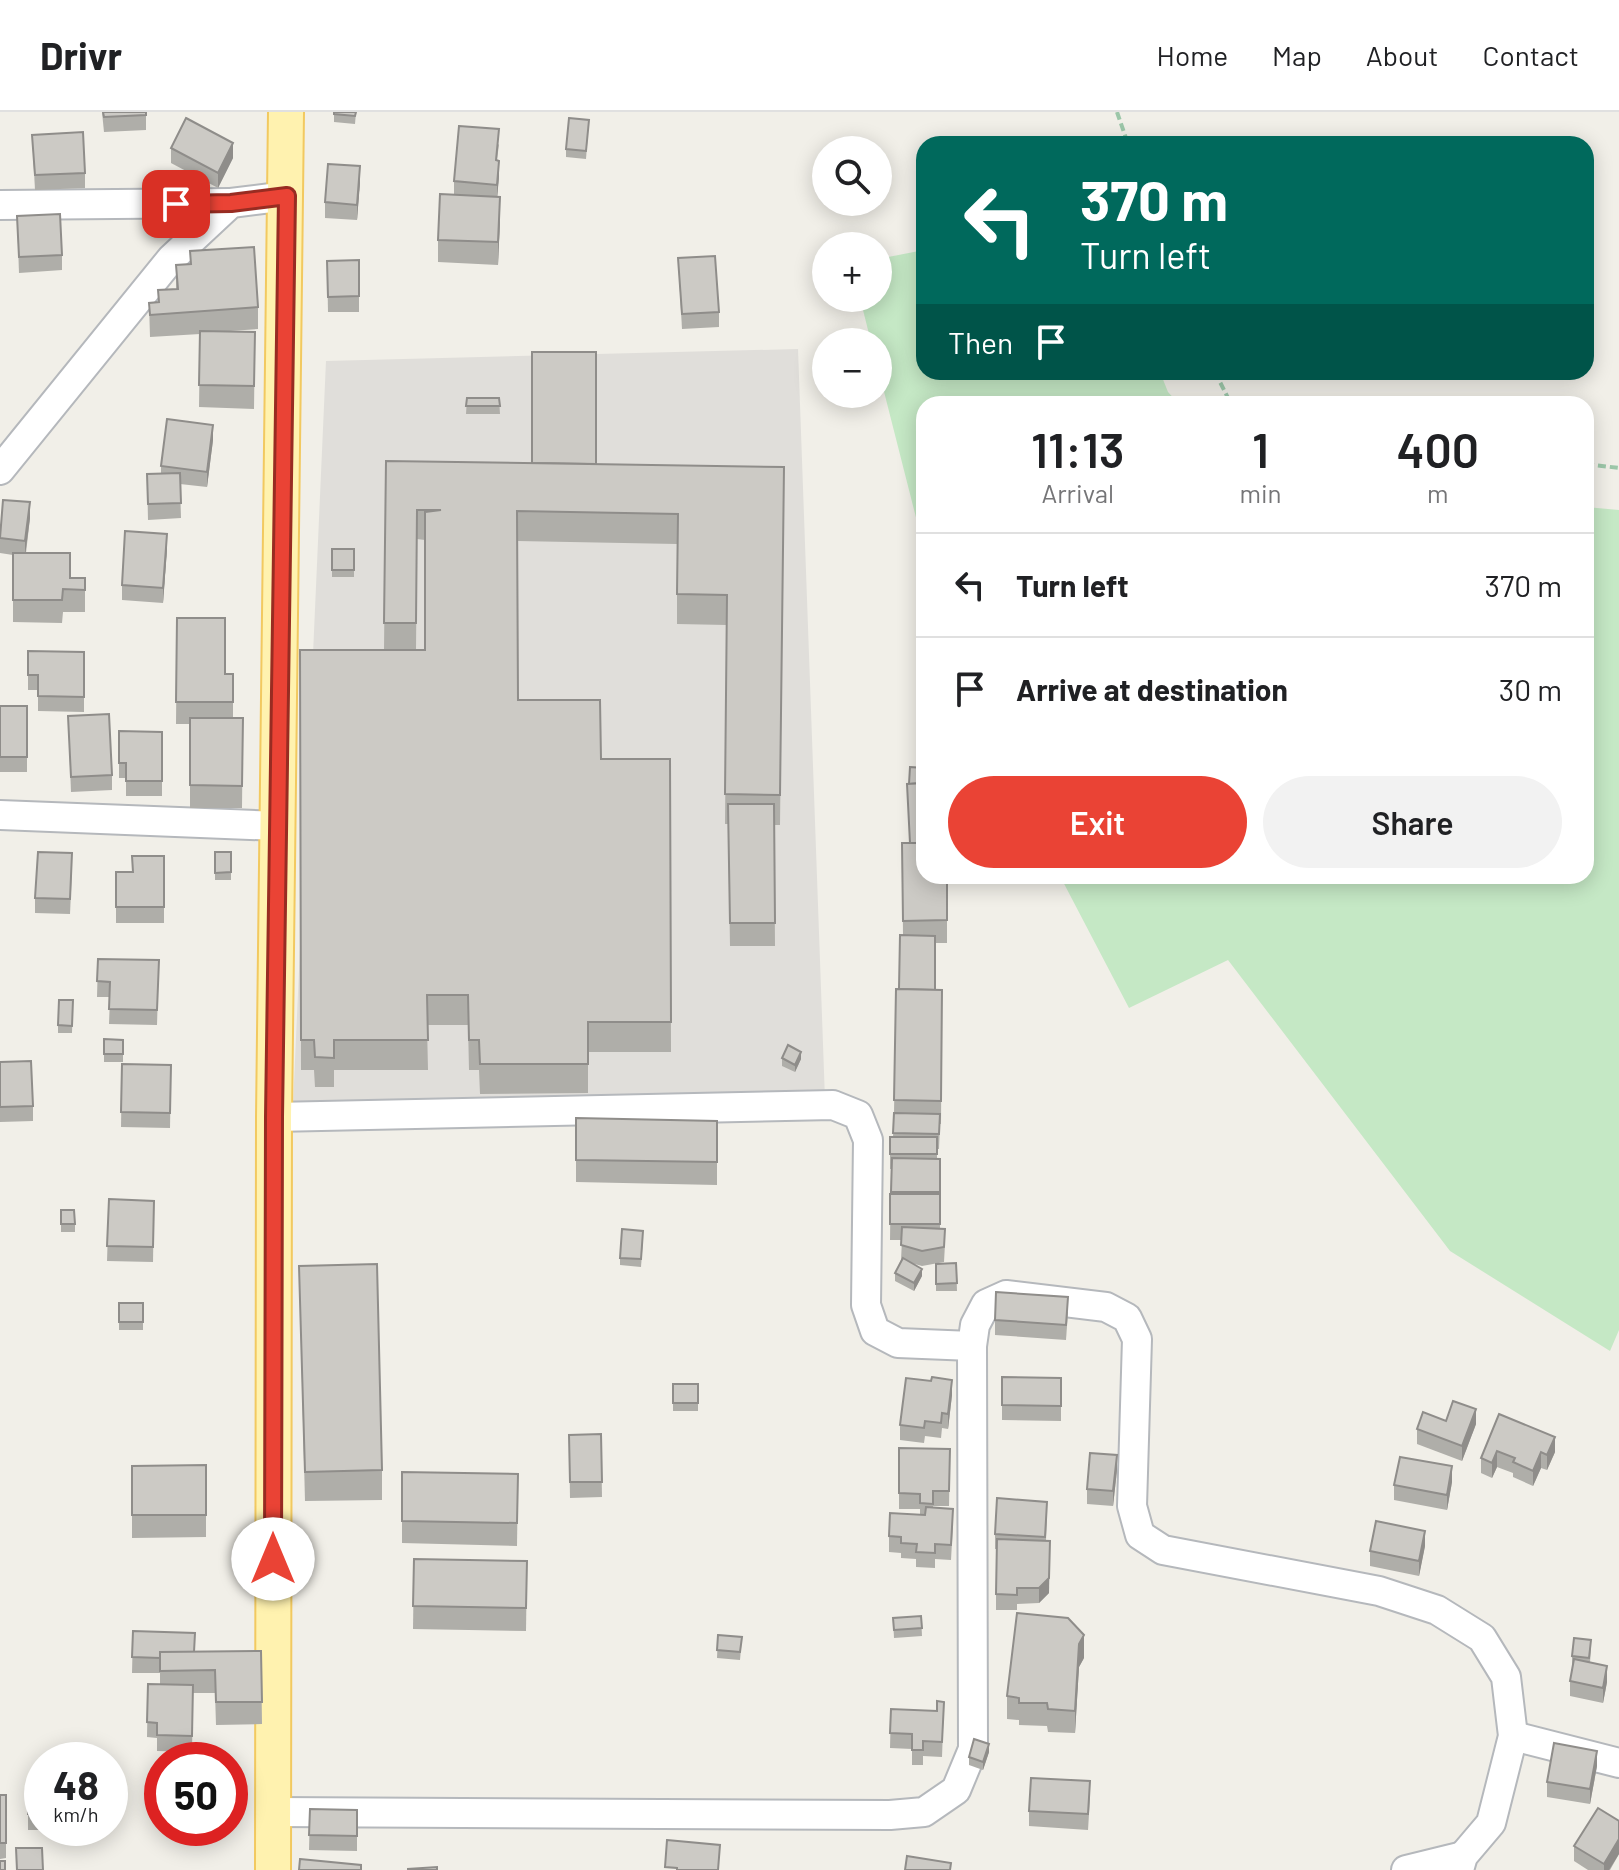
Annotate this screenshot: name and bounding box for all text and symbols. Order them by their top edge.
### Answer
text: Drivr [40,32,122,78]
text: Home [1157,38,1228,72]
text: Map [1272,38,1322,72]
text: About [1366,38,1438,72]
text: Contact [1482,38,1579,72]
map controls [812,136,892,408]
button: search [812,136,892,216]
text: 370 m [1080,165,1228,232]
icon: left [948,168,1052,272]
pin [142,170,210,238]
icon: arrive [154,182,198,226]
button: + [812,232,892,312]
text: Turn left [1080,233,1211,276]
icon: arrive [1029,320,1073,364]
text: Then [948,324,1013,360]
button: − [812,328,892,408]
text: 11:13 [1031,420,1125,478]
text: 1 [1252,420,1269,478]
text: 400 [1396,420,1479,478]
text: Arrival [1041,477,1114,508]
text: min [1239,477,1282,508]
text: m [1427,477,1449,508]
icon: left [948,563,992,607]
text: Turn left [1016,567,1129,603]
text: 370 m [1485,567,1562,603]
icon: arrive [948,667,992,711]
text: Arrive at destination [1016,671,1288,707]
text: 30 m [1499,671,1562,707]
button: Exit [948,776,1247,868]
button: Share [1263,776,1562,868]
position arrow [231,1517,315,1601]
speed limit sign: 50 [144,1742,248,1846]
text: 48 [53,1760,99,1808]
text: km/h [53,1802,99,1826]

